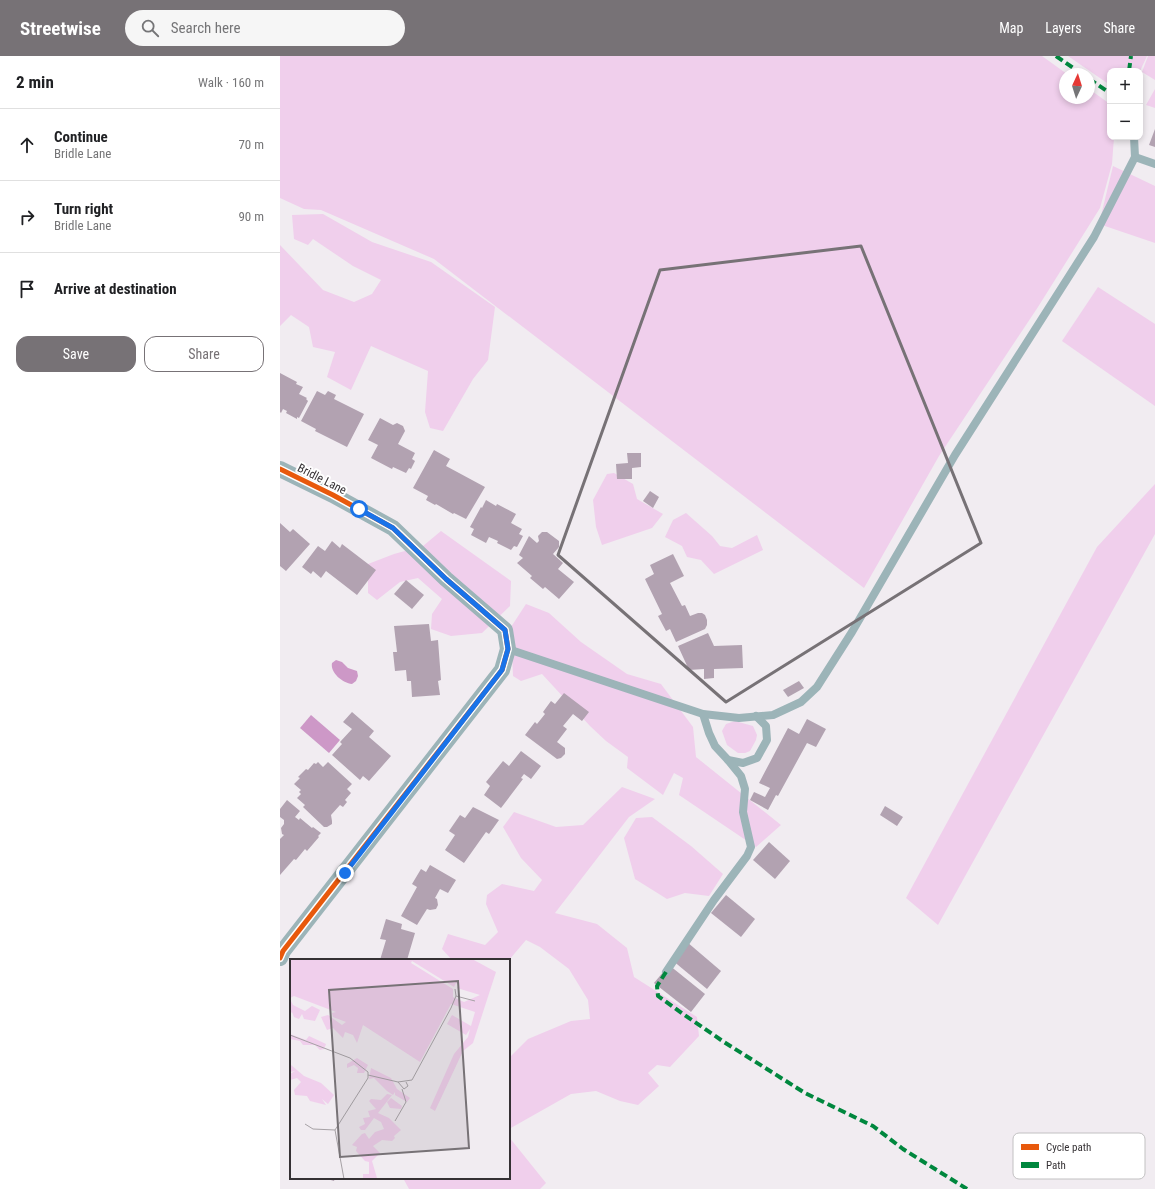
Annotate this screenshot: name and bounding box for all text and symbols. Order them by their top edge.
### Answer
search box [125,10,405,46]
text: Streetwise [20,17,101,40]
icon: search [139,17,161,39]
text: Search here [171,19,241,37]
text: Map [999,20,1023,36]
text: Layers [1045,20,1082,36]
text: Share [1104,20,1135,36]
north arrow [1059,68,1095,104]
map controls [1107,68,1143,140]
button: + [1107,68,1143,104]
text: 2 min [16,72,54,92]
text: Walk · 160 m [198,75,264,90]
button: − [1107,104,1143,140]
text: Continue [54,128,108,146]
icon: ahead [16,134,38,156]
text: 70 m [238,137,264,152]
text: Bridle Lane [54,146,111,161]
text: Turn right [54,200,113,218]
icon: right [16,206,38,228]
text: 90 m [238,209,264,224]
text: Bridle Lane [54,218,111,233]
icon: arrive [16,278,38,300]
text: Arrive at destination [54,280,177,298]
button: Save [16,336,136,372]
button: Share [144,336,264,372]
street label: Bridle Lane [295,461,349,497]
route start [350,500,368,518]
route end [336,864,354,882]
inset map [290,959,510,1179]
legend [1013,1133,1145,1179]
text: Cycle path [1046,1141,1091,1154]
text: Path [1046,1159,1066,1172]

